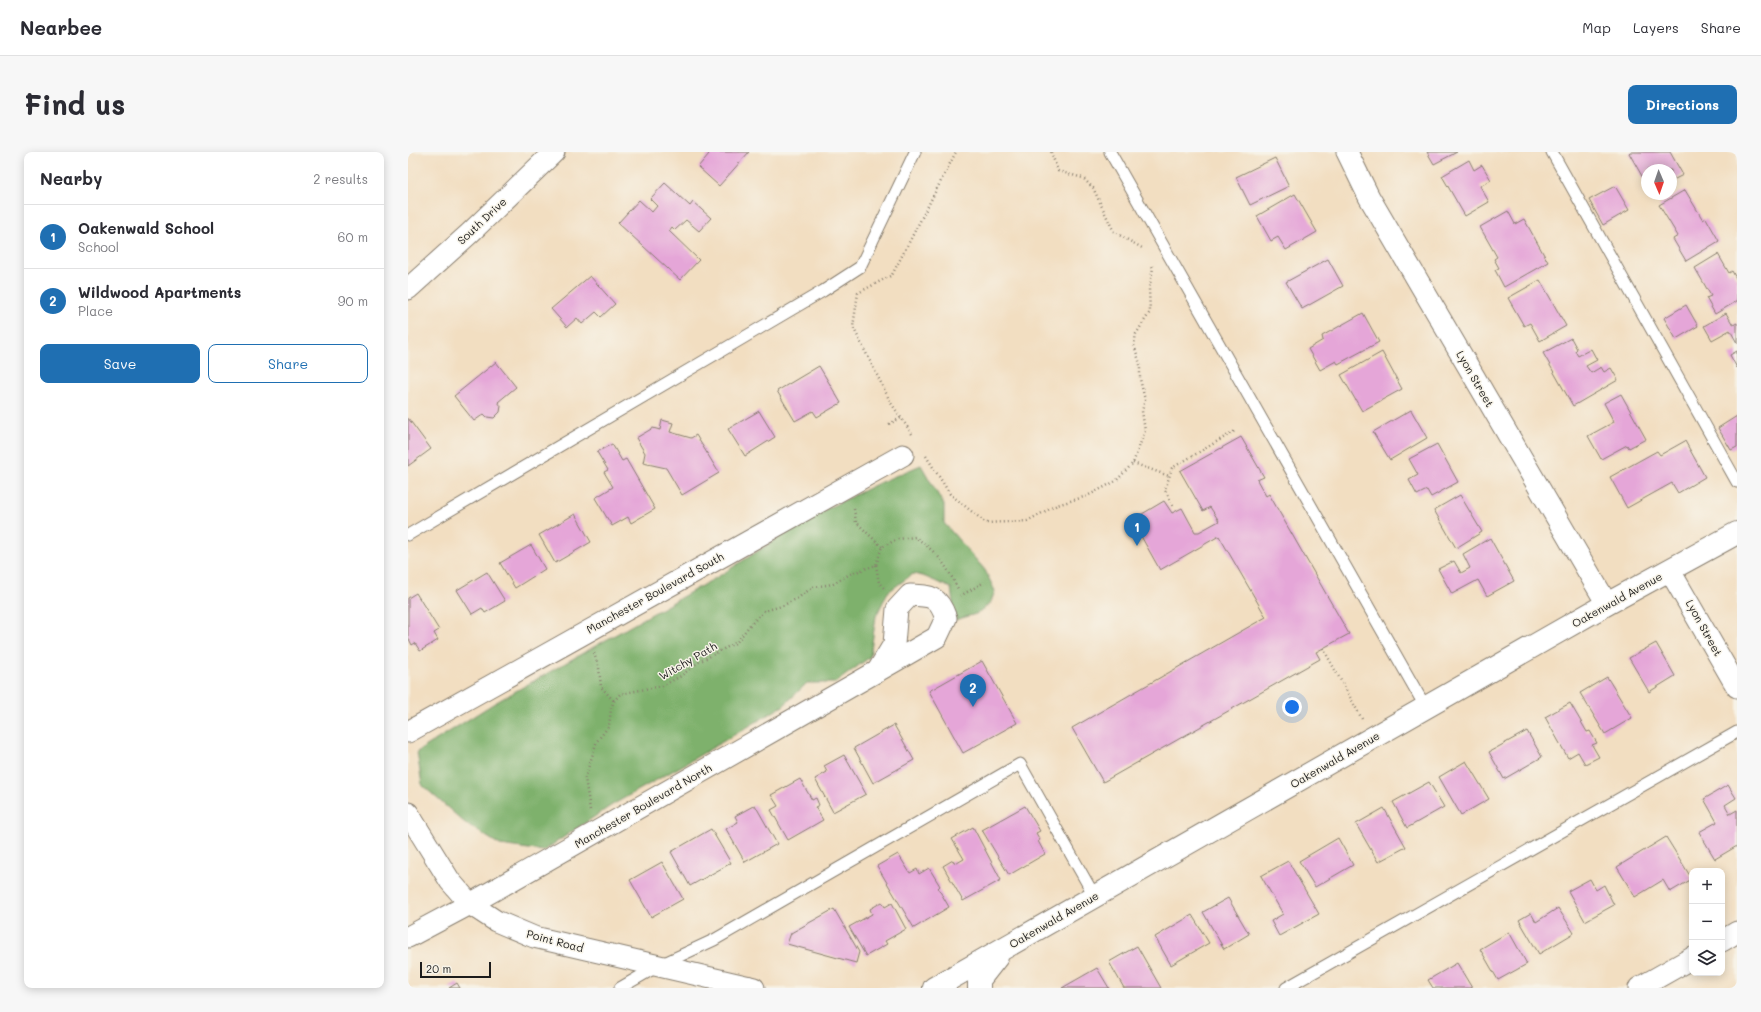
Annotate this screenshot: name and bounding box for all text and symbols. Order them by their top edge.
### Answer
text: Nearbee [20,15,102,40]
text: Map [1582,18,1611,37]
text: Layers [1633,18,1679,37]
text: Share [1701,18,1741,37]
button: Directions [1628,85,1737,124]
text: Find us [24,86,125,122]
north arrow [1641,164,1677,200]
text: Nearby [40,167,102,189]
text: 2 results [313,170,368,187]
street label: South Drive [454,194,510,247]
text: Oakenwald School [78,218,214,238]
text: 1 [50,228,56,245]
text: 60 m [338,228,368,245]
text: School [78,238,119,255]
text: Wildwood Apartments [78,282,241,302]
text: 2 [49,292,57,309]
text: 90 m [338,292,368,309]
text: Place [78,302,113,319]
button: Save [40,344,200,383]
button: Share [208,344,368,383]
street label: Lyon Street [1453,348,1498,410]
pin: 1 [1124,513,1150,546]
street label: Manchester Boulevard South [583,549,726,637]
street label: Oakenwald Avenue [1569,568,1665,631]
street label: Lyon Street [1683,597,1726,659]
street label: Witchy Path [656,638,719,683]
pin: 2 [960,674,986,707]
your location [1282,697,1302,717]
street label: Oakenwald Avenue [1287,728,1382,791]
street label: Manchester Boulevard North [571,760,714,851]
map controls [1689,868,1725,976]
button: + [1689,868,1725,904]
street label: Oakenwald Avenue [1006,888,1101,951]
button: − [1689,904,1725,940]
street label: Point Road [525,926,585,955]
button: layers [1689,940,1725,976]
scale bar [420,960,491,979]
text: 20 m [426,961,451,976]

